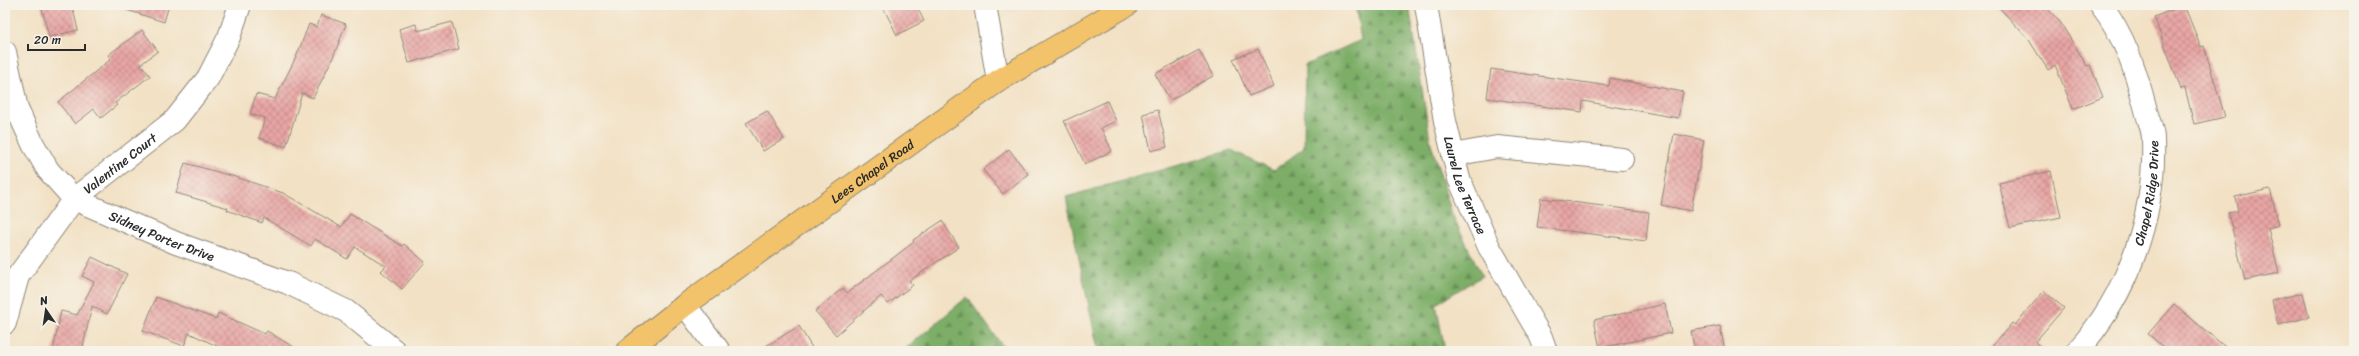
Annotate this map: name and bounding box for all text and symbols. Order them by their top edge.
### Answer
scale bar [28,26,85,52]
text: 20 m [34,29,61,51]
street label: Valentine Court [78,127,163,200]
street label: Lees Chapel Road [825,133,920,210]
street label: Laurel Lee Terrace [1437,134,1493,239]
street label: Chapel Ridge Drive [2127,140,2165,249]
street label: Sidney Porter Drive [105,204,218,268]
north arrow [26,290,66,330]
text: N [37,291,50,311]

